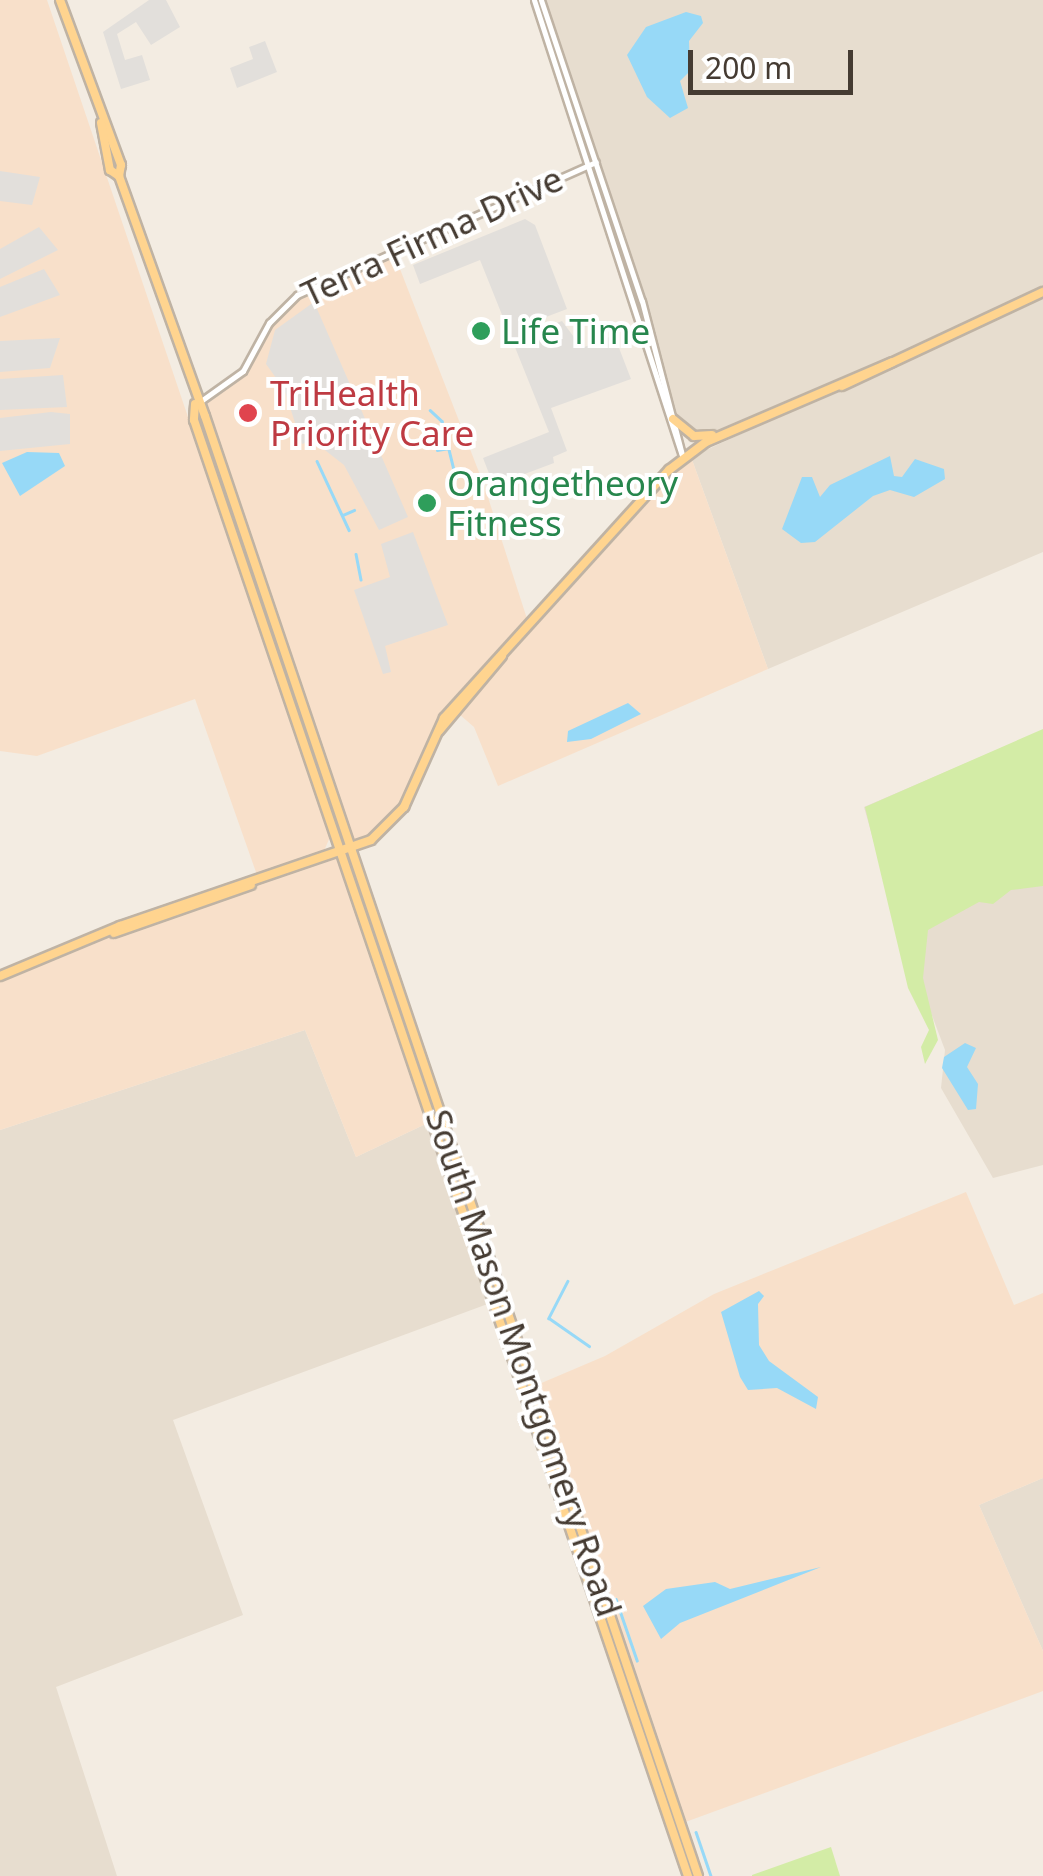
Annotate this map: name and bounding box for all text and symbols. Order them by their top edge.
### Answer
scale bar [693,30,858,92]
text: 200 m [705,47,792,88]
street label: Terra Firma Drive [295,157,569,315]
place label: Life Time [501,310,650,352]
marker: Life Time [470,320,492,342]
place label: TriHealth Priority Care [270,372,474,454]
marker: TriHealth Priority Care [235,400,261,426]
place label: Orangetheory Fitness [447,462,678,544]
marker: Orangetheory Fitness [416,492,438,514]
street label: South Mason Montgomery Road [417,1104,631,1622]

